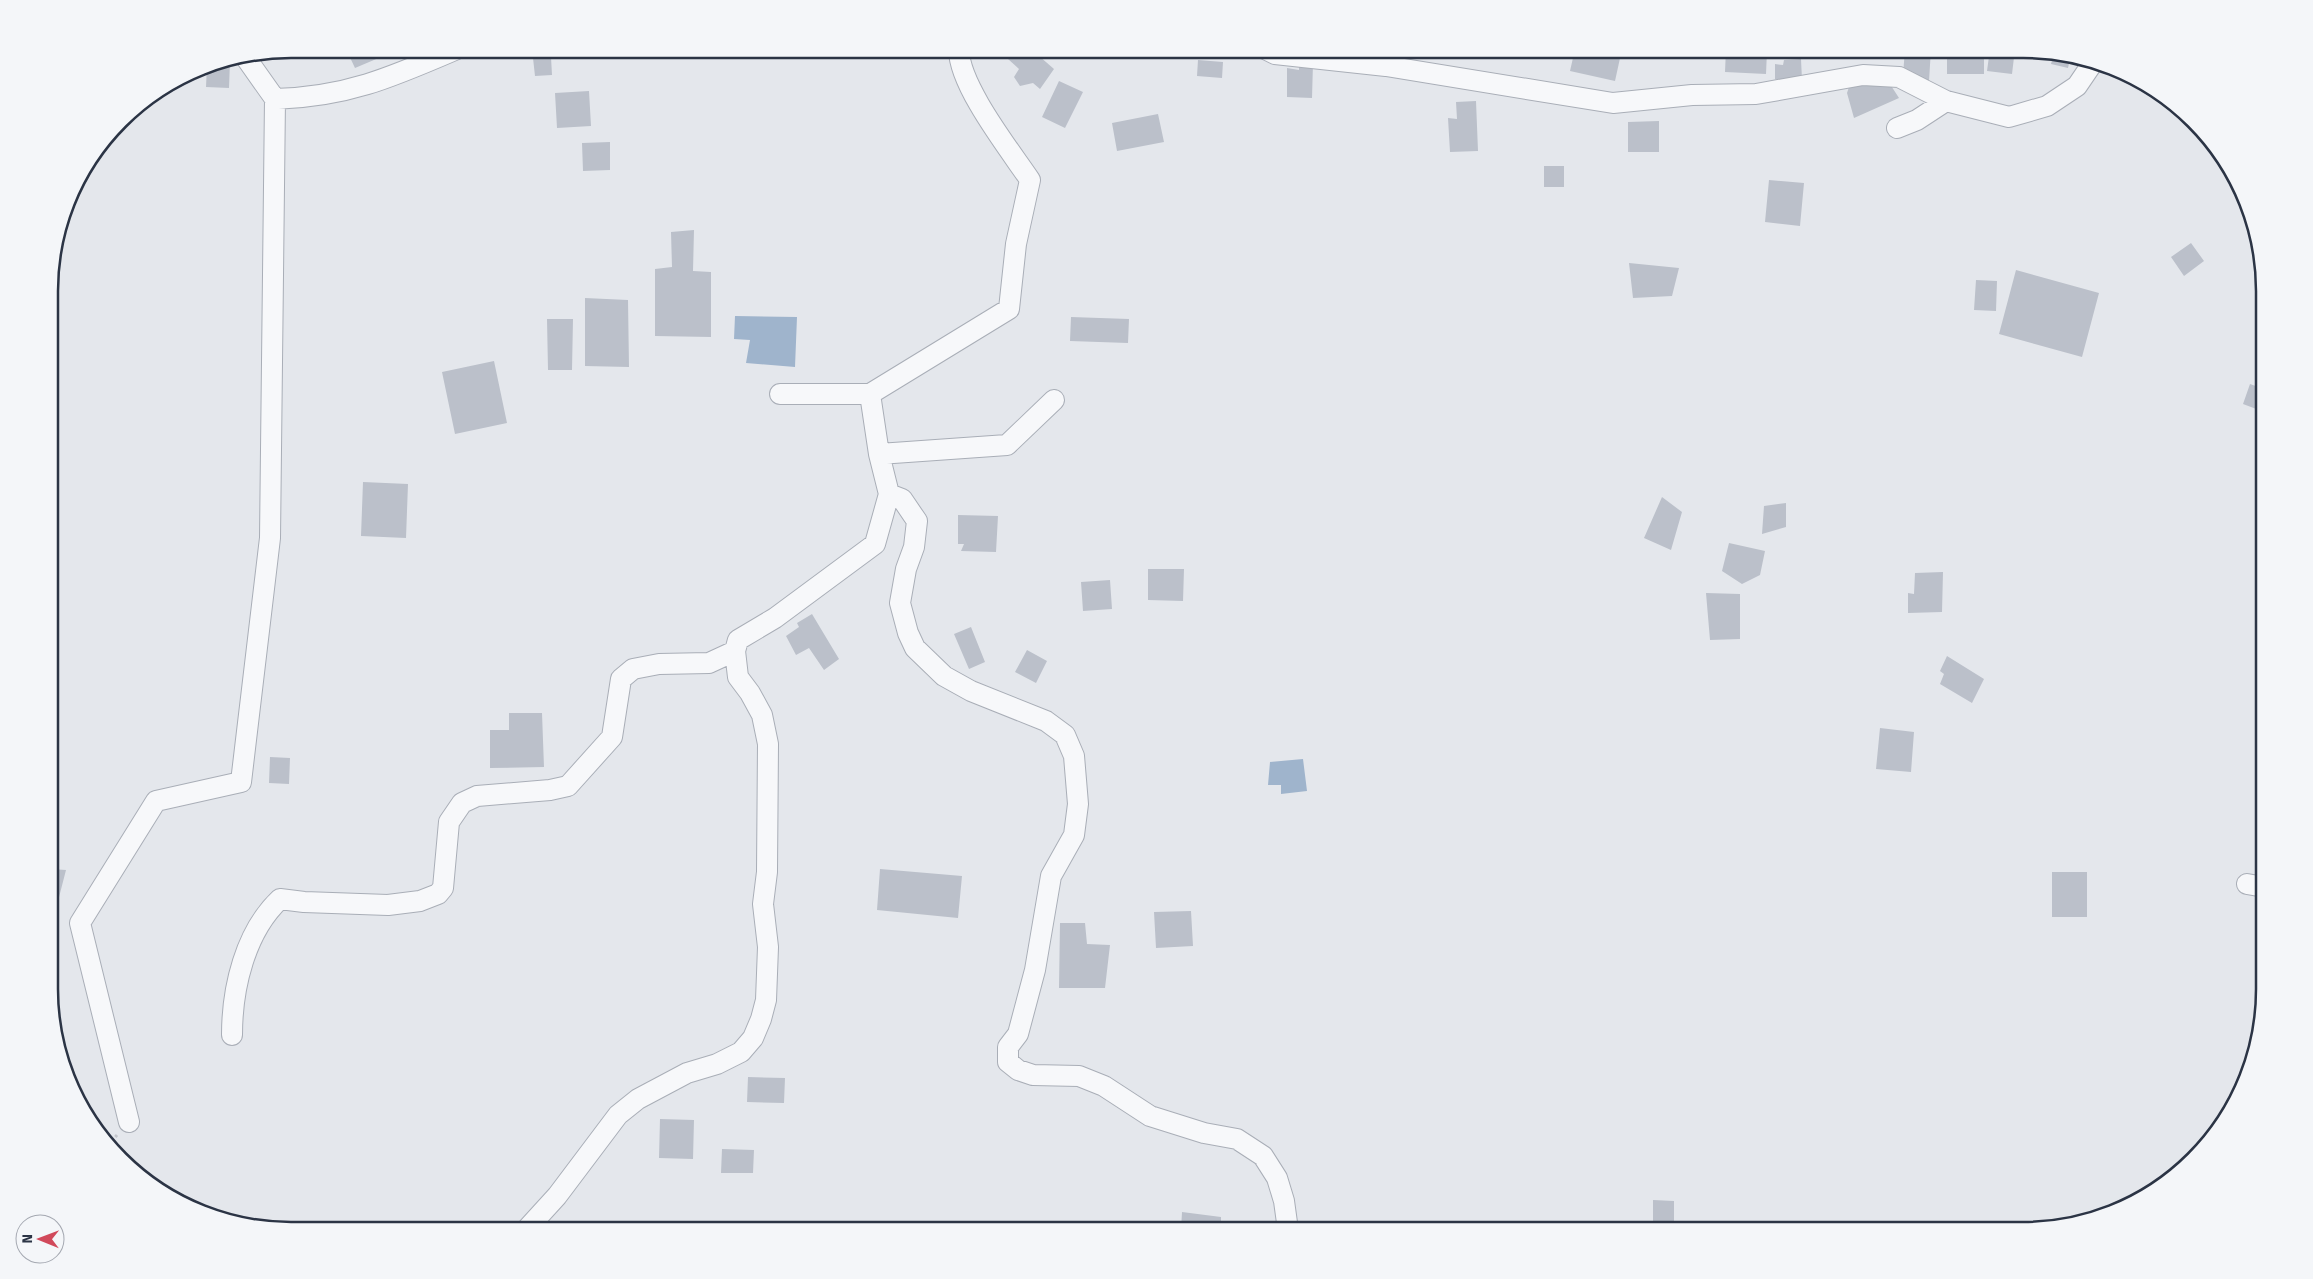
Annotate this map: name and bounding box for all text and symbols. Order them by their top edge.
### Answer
north arrow [15,1214,65,1264]
text: N [19,1234,36,1244]

